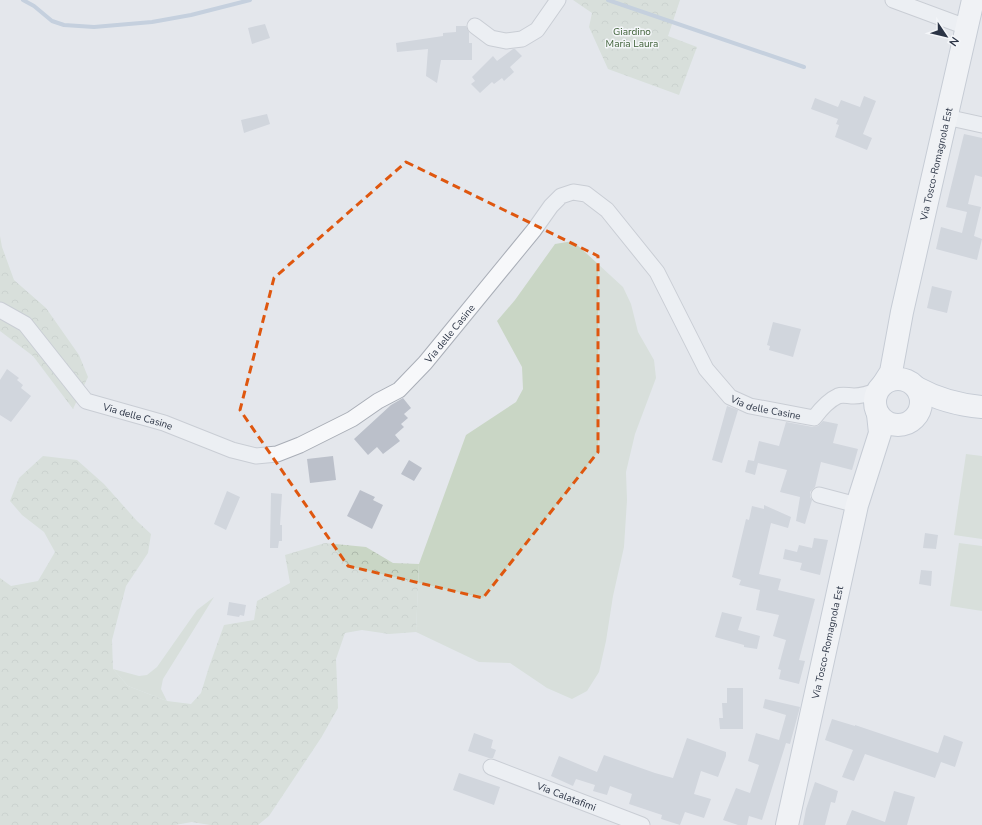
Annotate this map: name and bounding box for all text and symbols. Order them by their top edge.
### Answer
north arrow [926,16,966,56]
park label: Giardino Maria Laura [606,25,658,51]
text: N [945,34,962,49]
street label: Via Tosco-Romagnola Est [917,106,956,223]
street label: Via delle Casine [421,302,478,367]
street label: Via delle Casine [727,392,802,423]
street label: Via delle Casine [100,400,175,434]
street label: Via Tosco-Romagnola Est [809,584,847,701]
street label: Via Calatafimi [534,779,598,815]

